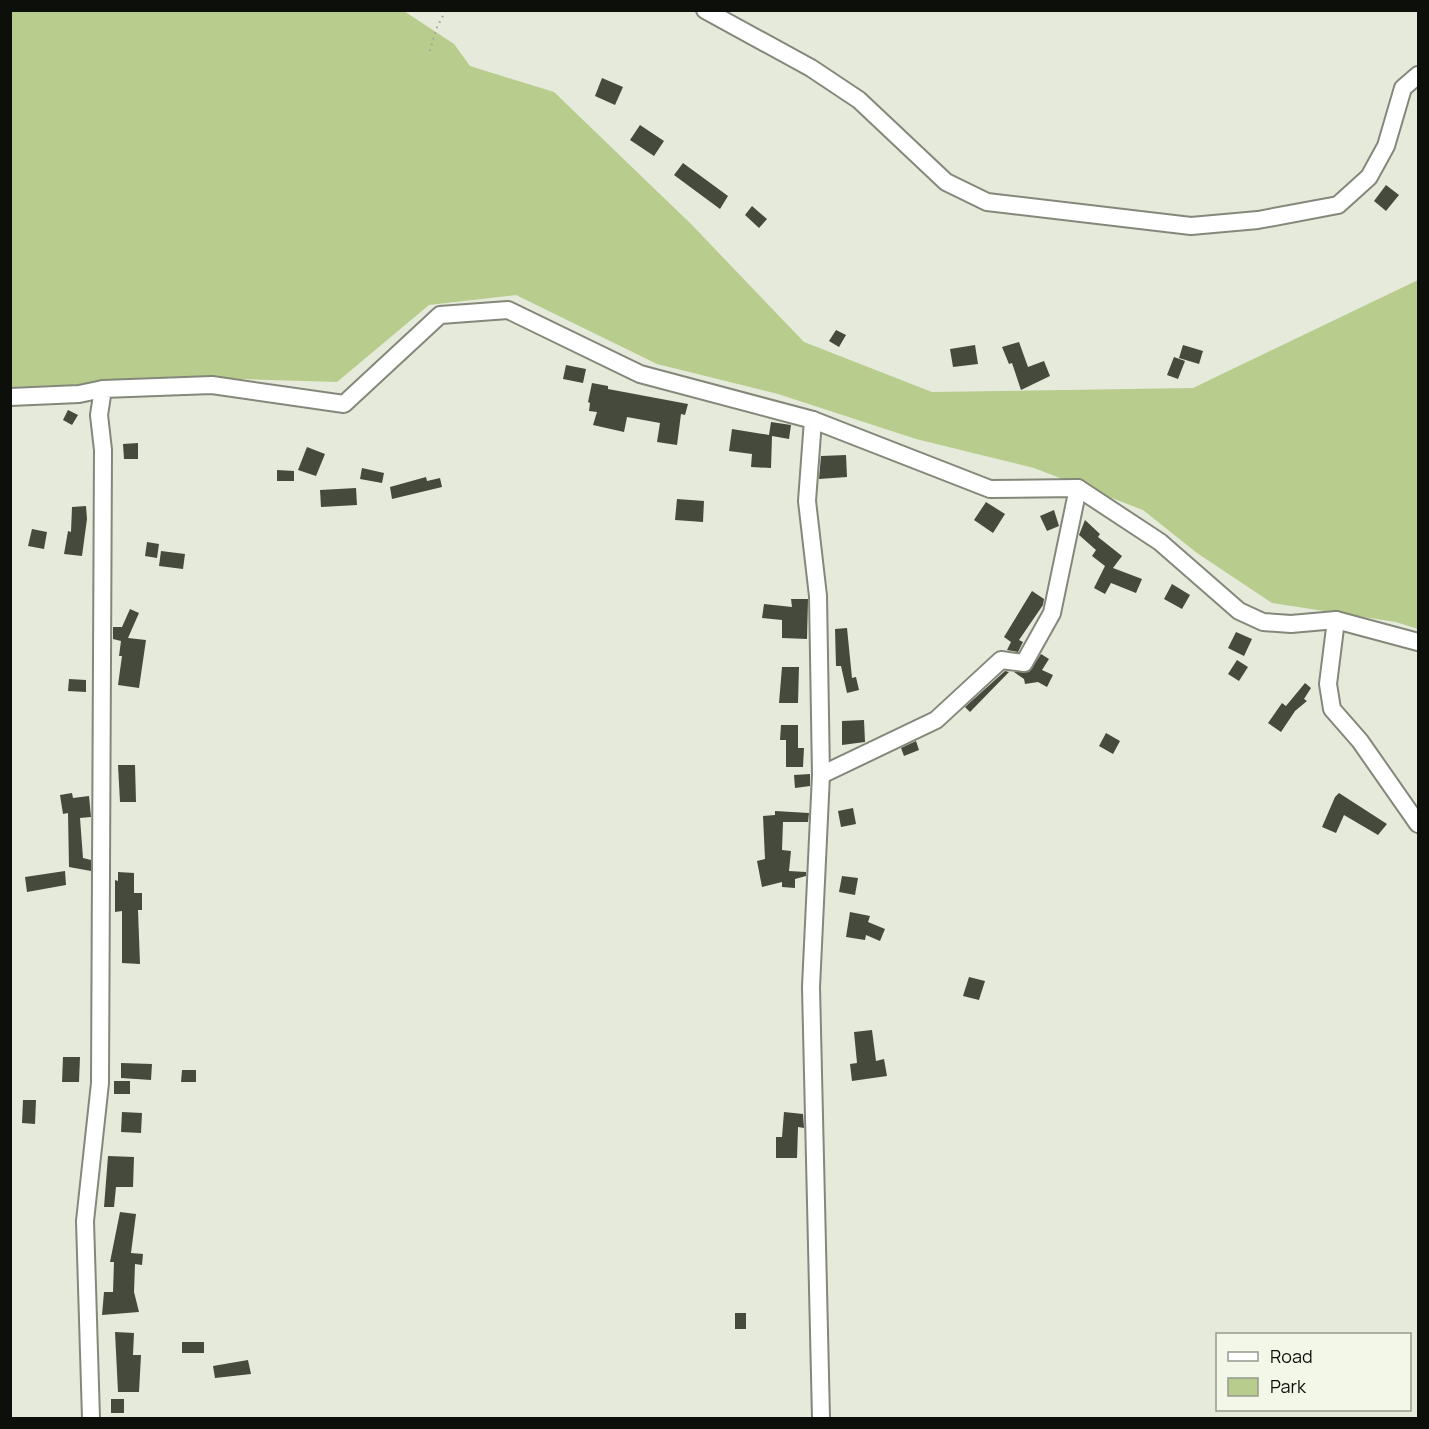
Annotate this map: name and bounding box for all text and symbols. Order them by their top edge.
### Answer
legend [1216,1333,1411,1411]
text: Road [1270,1344,1313,1368]
text: Park [1270,1374,1307,1398]

